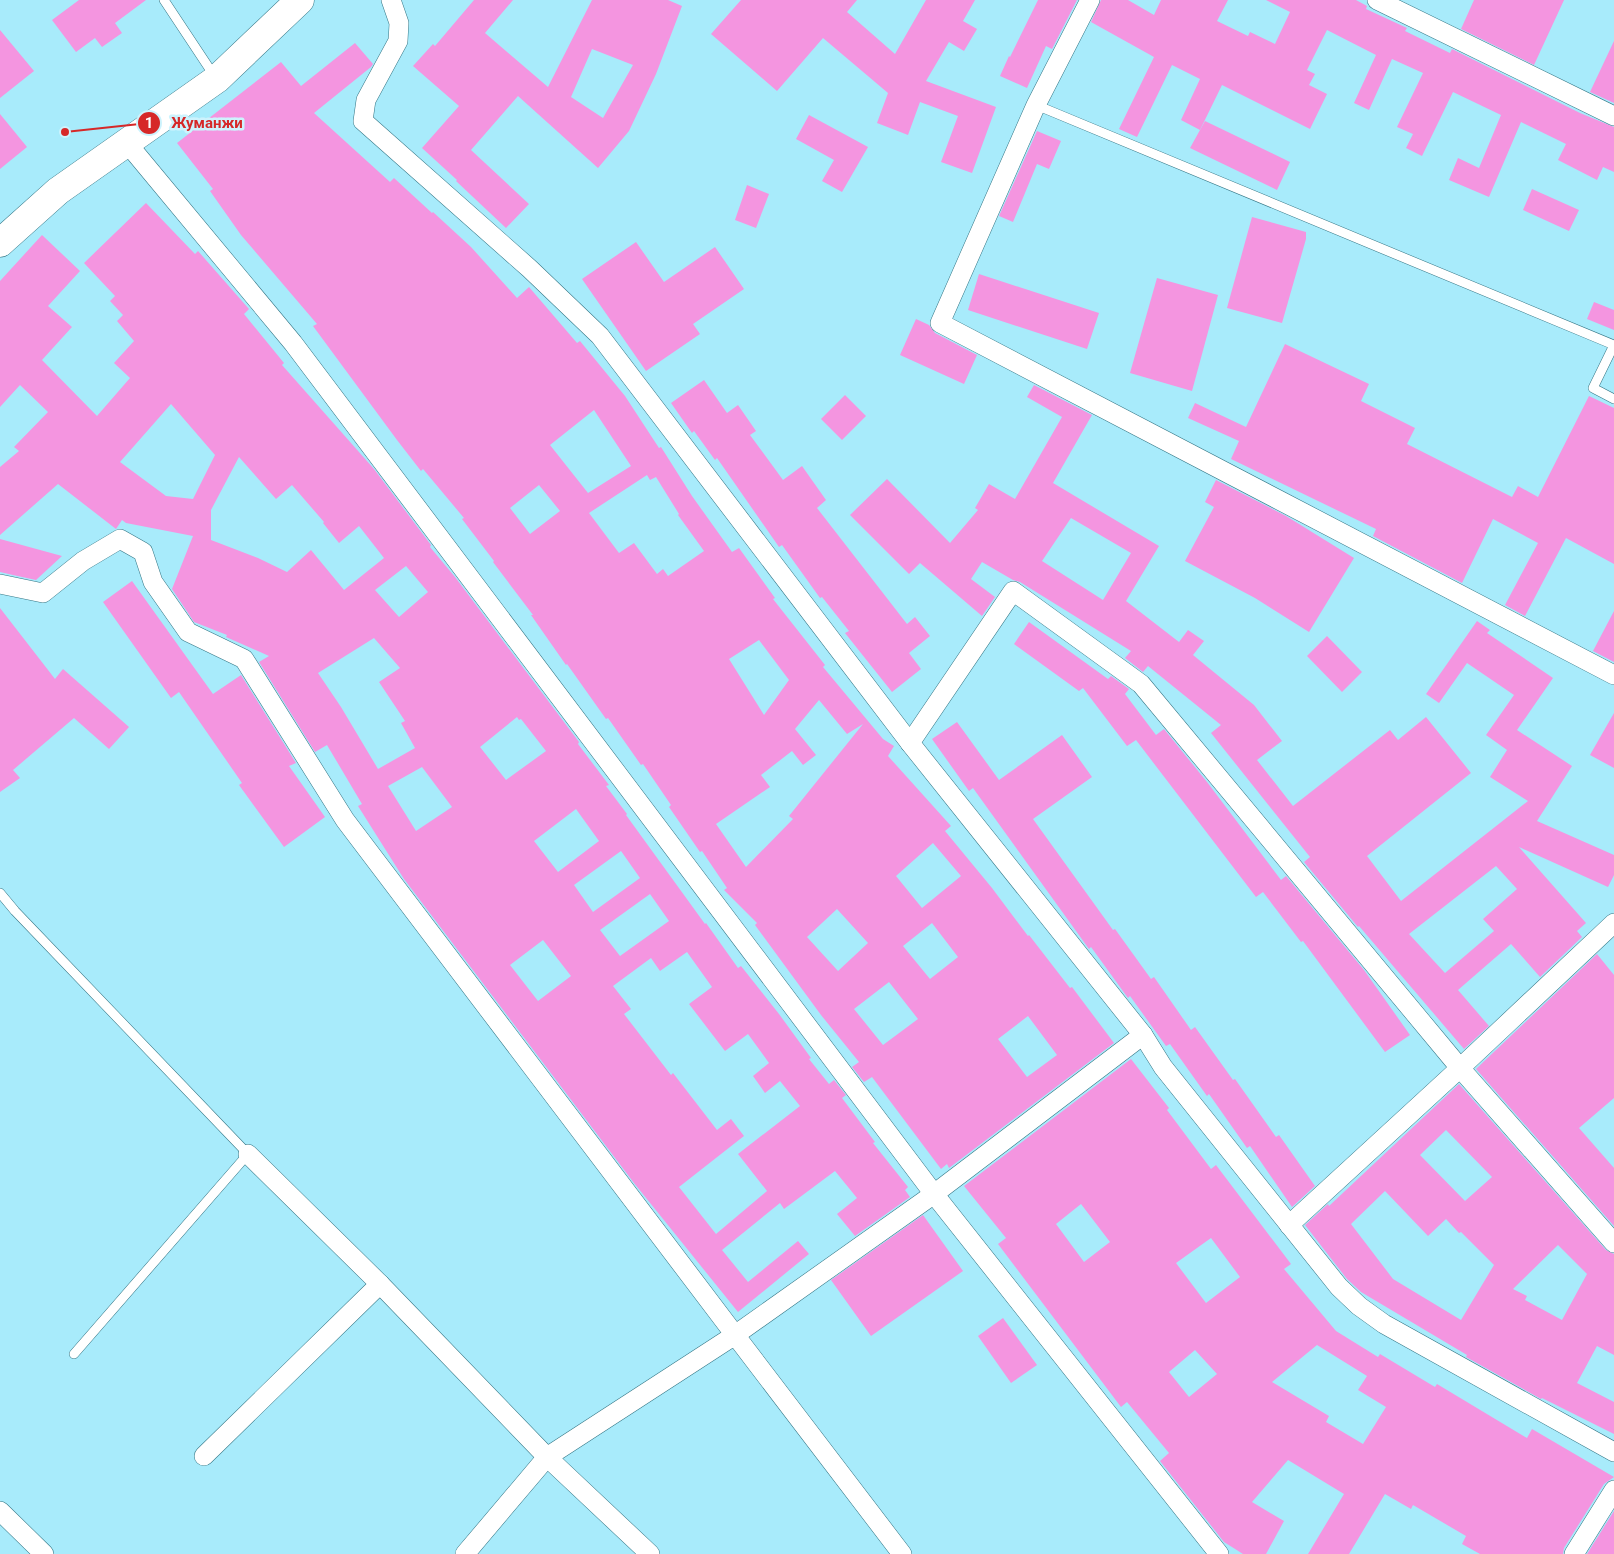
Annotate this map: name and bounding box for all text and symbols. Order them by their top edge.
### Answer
callout: Жуманжи [137,108,253,138]
text: 1 [145,114,153,132]
text: Жуманжи [171,114,243,132]

